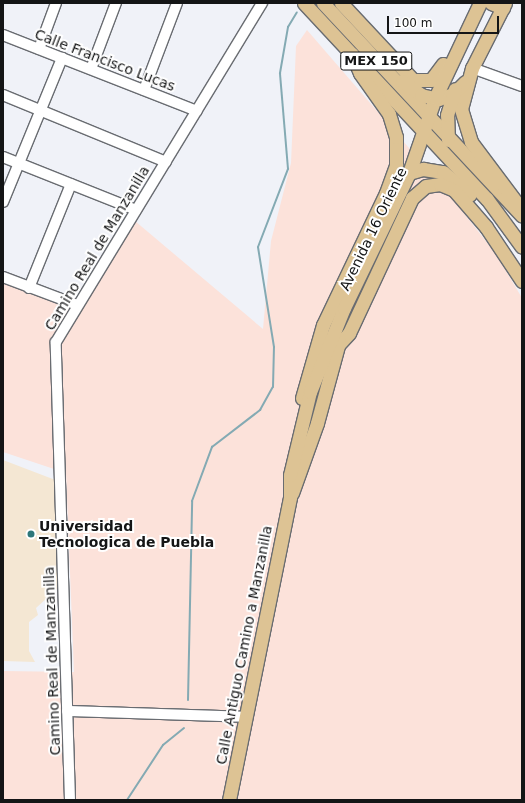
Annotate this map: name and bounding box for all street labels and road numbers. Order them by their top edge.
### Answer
street label: Calle Francisco Lucas [32,25,178,95]
road number: MEX 150 [340,50,412,72]
street label: Camino Real de Manzanilla [41,163,153,333]
street label: Avenida 16 Oriente [336,165,410,293]
street label: Calle Antiguo Camino a Manzanilla [213,524,275,766]
street label: Camino Real de Manzanilla [40,566,64,756]

